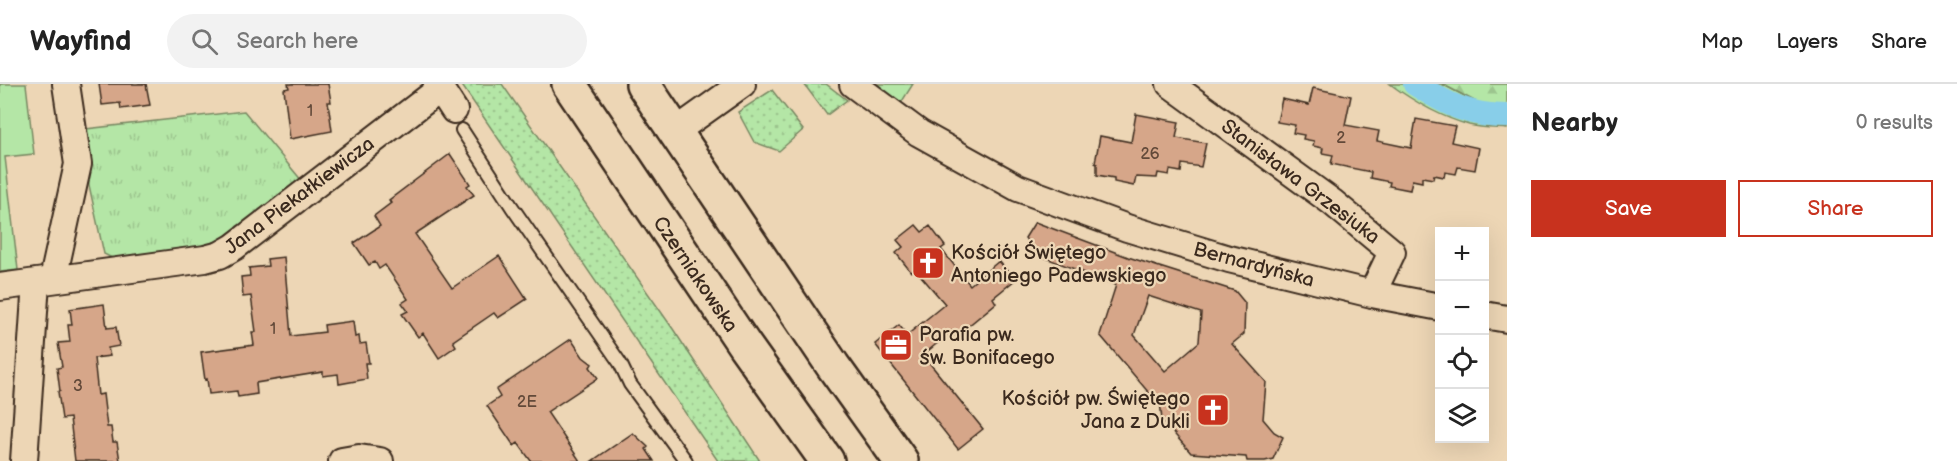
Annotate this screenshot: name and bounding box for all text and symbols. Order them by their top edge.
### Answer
search box [167,14,587,68]
text: Wayfind [30,25,131,58]
icon: search [188,25,221,58]
text: Search here [236,28,358,55]
text: Map [1701,29,1743,54]
text: Layers [1776,29,1838,54]
text: Share [1871,29,1927,54]
house number: 1 [307,102,313,121]
text: Nearby [1531,108,1618,139]
text: 0 results [1856,111,1933,135]
street label: Stanisława Grzesiuka [1216,114,1384,249]
house number: 2 [1336,129,1346,148]
street label: Jana Piekałkiewicza [220,132,379,260]
house number: 26 [1140,145,1160,164]
button: Save [1531,180,1726,237]
button: Share [1738,180,1933,237]
street label: Czerniakowska [648,212,743,337]
map controls [1435,227,1489,443]
button: + [1435,227,1489,281]
street label: Bernardyńska [1191,237,1317,293]
place label: Kościół Świętego Antoniego Padewskiego [951,240,1167,288]
church icon: Kościół Świętego Antoniego Padewskiego [910,245,946,281]
button: − [1435,281,1489,335]
house number: 1 [270,320,276,339]
place label: Parafia pw. św. Bonifacego [919,323,1055,370]
office icon: Parafia pw. św. Bonifacego [878,327,914,363]
button: locate [1435,335,1489,389]
house number: 3 [73,377,83,396]
place label: Kościół pw. Świętego Jana z Dukli [1001,386,1190,434]
button: layers [1435,389,1489,443]
church icon: Kościół pw. Świętego Jana z Dukli [1195,392,1231,428]
house number: 2E [517,393,537,412]

